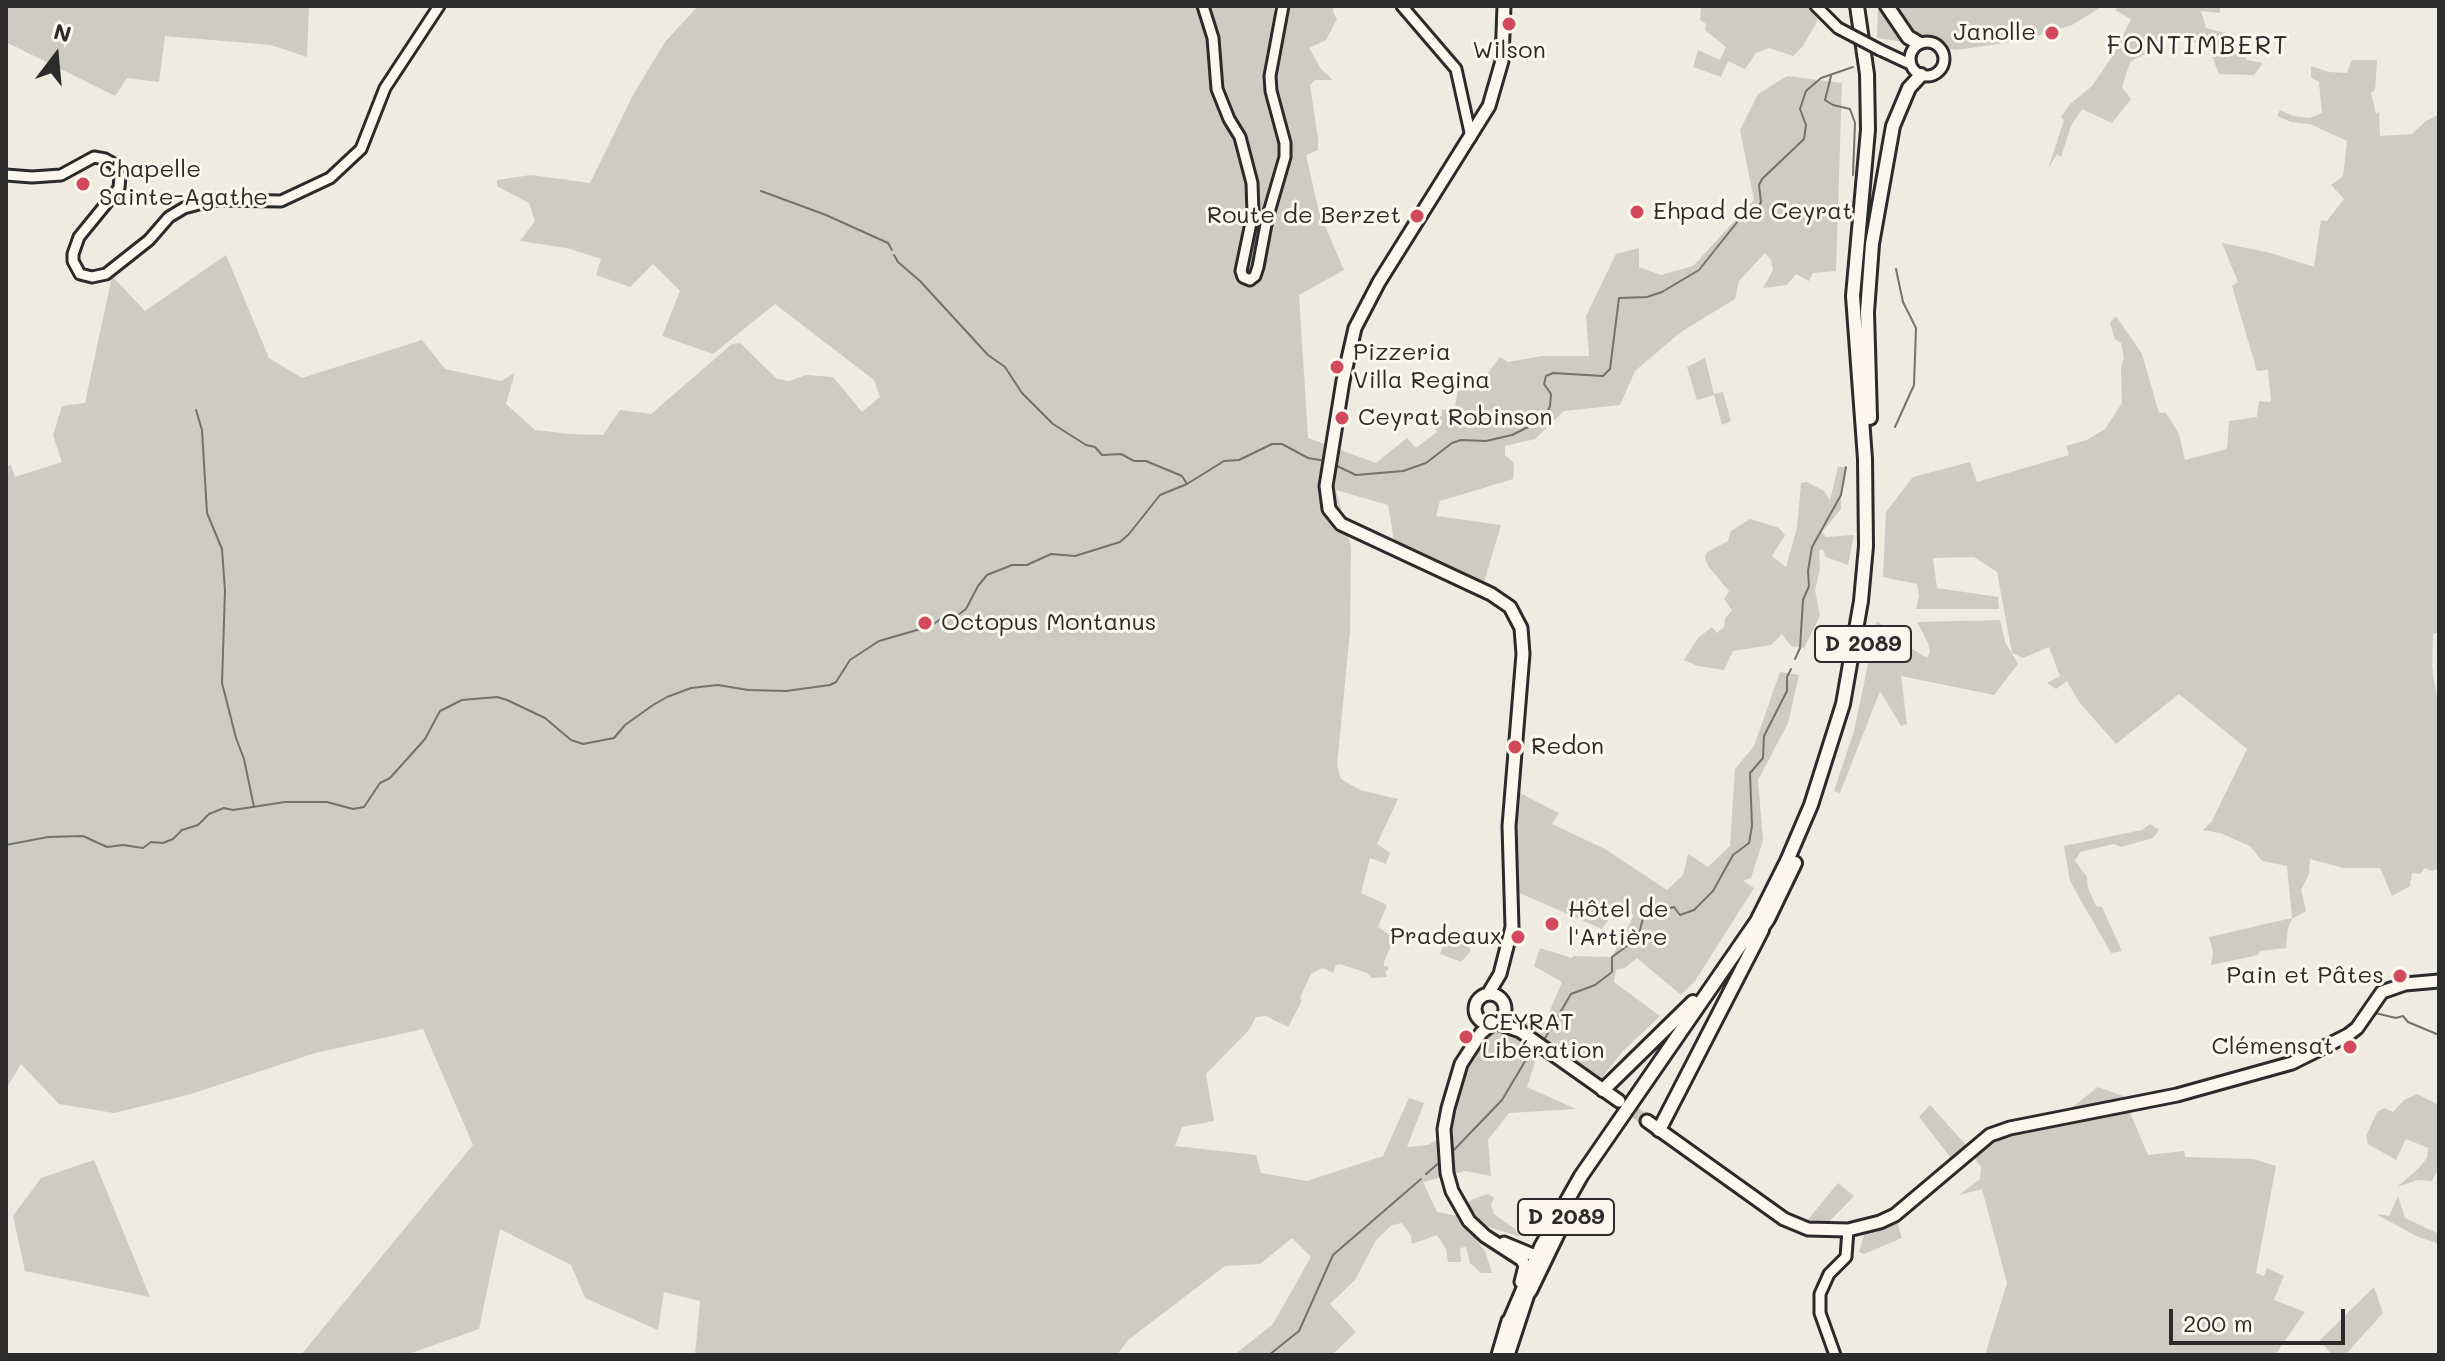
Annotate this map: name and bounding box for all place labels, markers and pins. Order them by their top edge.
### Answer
marker: Wilson [1500,15,1518,33]
place label: Janolle [1953,19,2036,47]
marker: Janolle [2043,24,2061,42]
place label: Wilson [1472,37,1546,65]
place label: Chapelle Sainte-Agathe [99,156,268,212]
marker: Chapelle Sainte-Agathe [74,175,92,193]
place label: Ehpad de Ceyrat [1653,198,1853,226]
place label: Route de Berzet [1207,202,1401,230]
marker: Ehpad de Ceyrat [1628,203,1646,221]
marker: Route de Berzet [1408,207,1426,225]
place label: Pizzeria Villa Regina [1353,339,1490,395]
marker: Pizzeria Villa Regina [1328,358,1346,376]
place label: Ceyrat Robinson [1358,404,1552,432]
marker: Ceyrat Robinson [1333,409,1351,427]
place label: Octopus Montanus [941,609,1156,637]
marker: Octopus Montanus [916,614,934,632]
place label: Redon [1531,733,1604,761]
marker: Redon [1506,738,1524,756]
place label: Hôtel de l'Artière [1568,896,1669,952]
marker: Hôtel de l'Artière [1543,915,1561,933]
place label: Pradeaux [1390,923,1502,951]
marker: Pradeaux [1509,928,1527,946]
place label: Pain et Pâtes [2226,962,2384,990]
marker: Pain et Pâtes [2391,967,2409,985]
place label: CEYRAT Libération [1482,1009,1605,1065]
marker: CEYRAT Libération [1457,1028,1475,1046]
place label: Clémensat [2212,1033,2334,1061]
marker: Clémensat [2341,1038,2359,1056]

